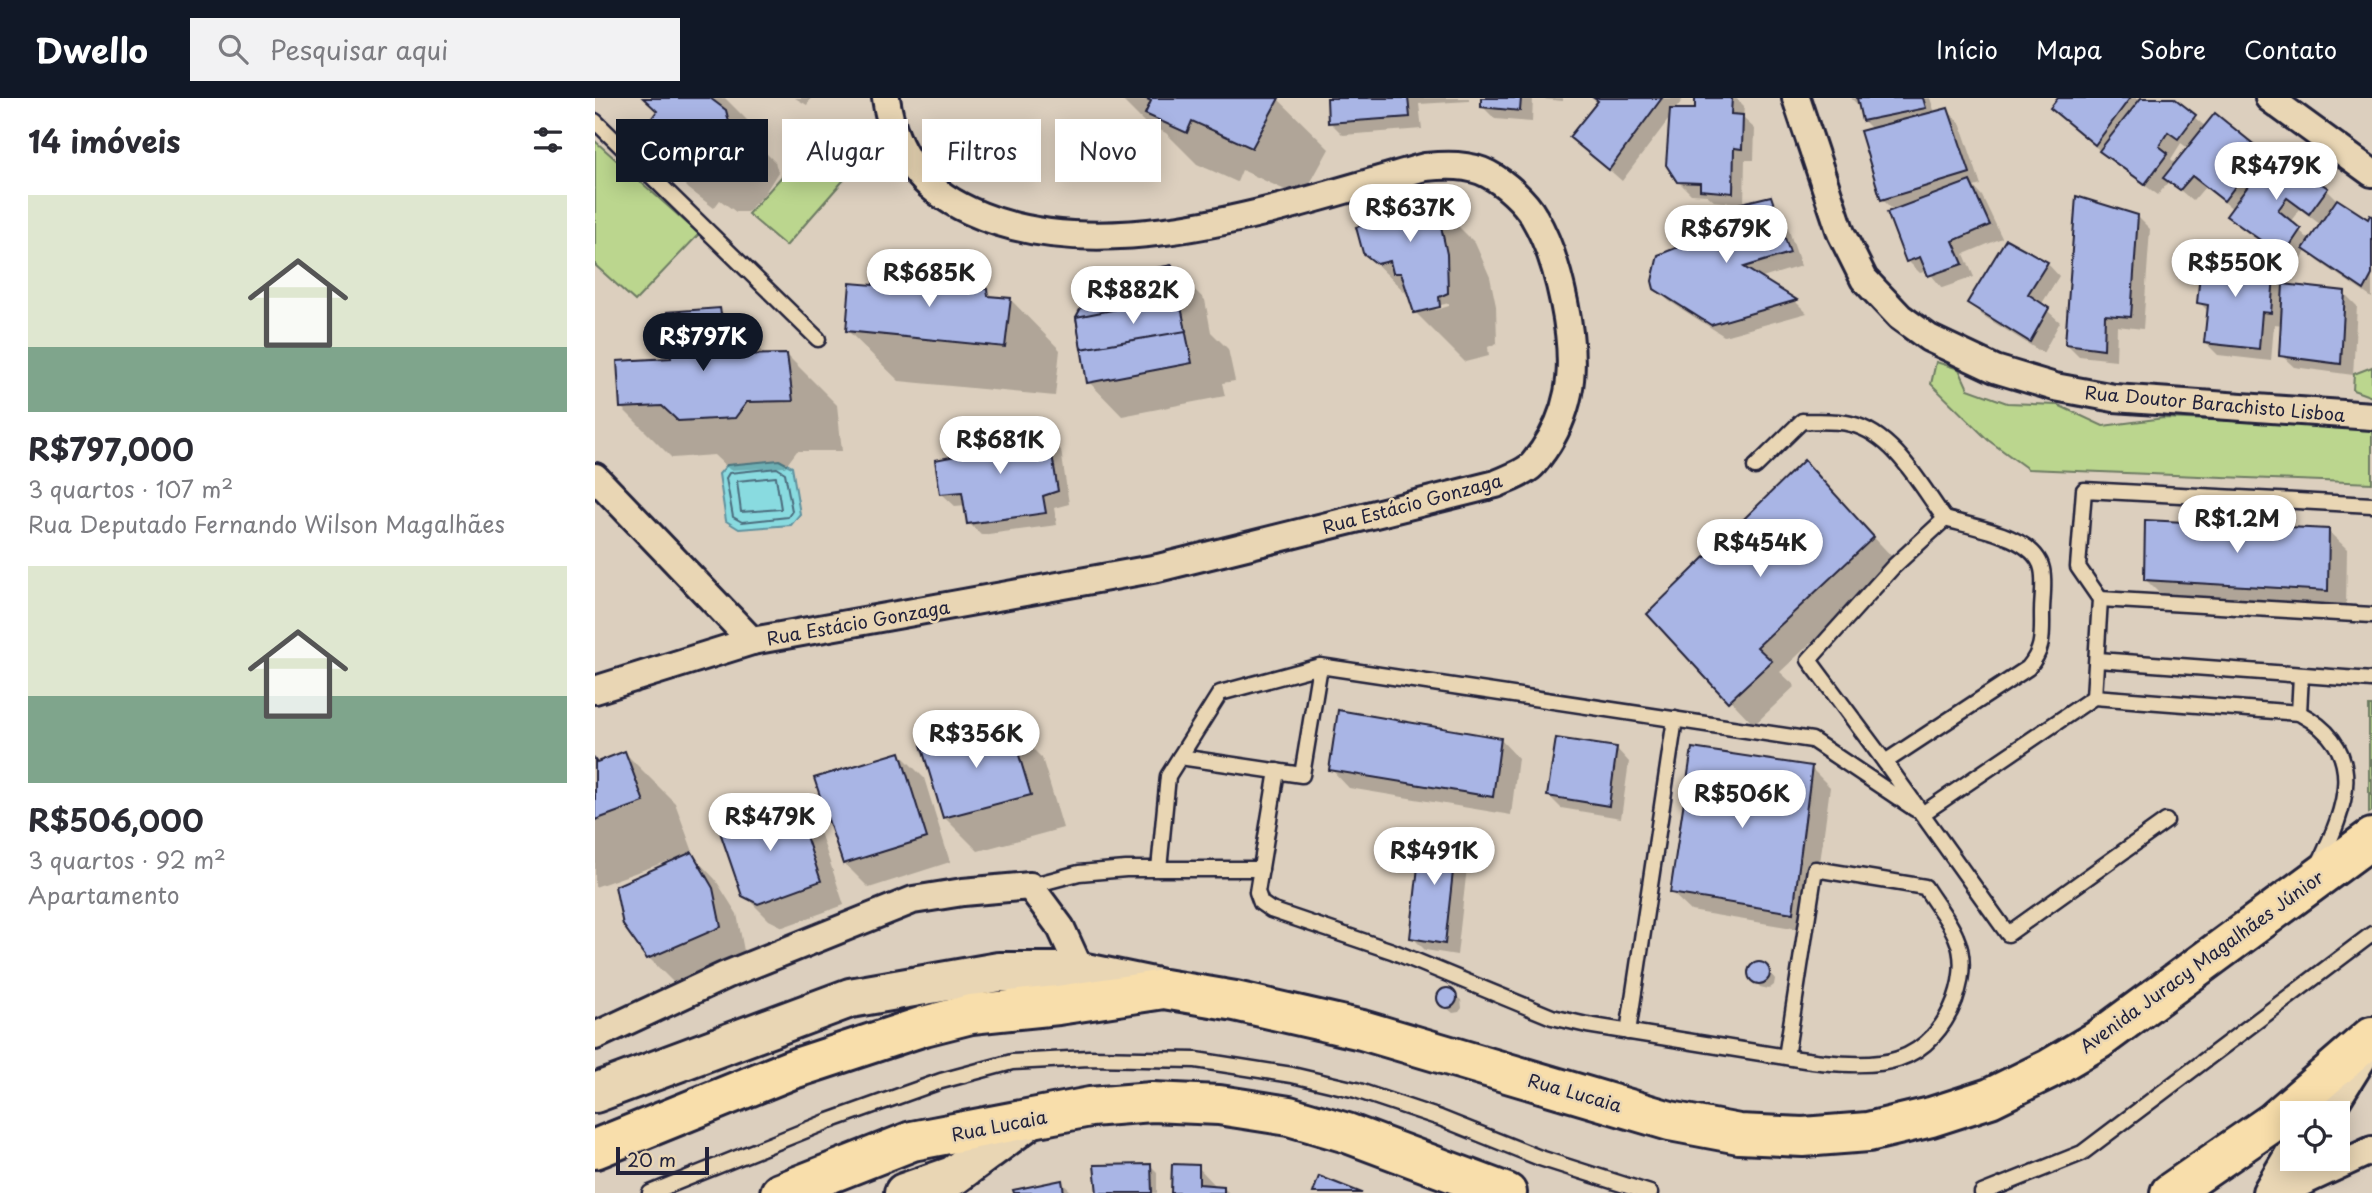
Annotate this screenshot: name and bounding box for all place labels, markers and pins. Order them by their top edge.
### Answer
pin: R$479K [2219,142,2333,202]
pin: R$637K [1353,184,1467,244]
pin: R$679K [1669,206,1783,265]
pin: R$550K [2178,240,2292,299]
pin: R$685K [872,250,986,309]
pin: R$882K [1076,266,1190,326]
pin: R$797K [646,314,760,373]
pin: R$681K [943,416,1057,476]
pin: R$1.2M [2180,496,2294,555]
pin: R$454K [1703,519,1817,579]
pin: R$356K [919,710,1033,770]
pin: R$506K [1685,770,1799,830]
pin: R$479K [713,794,827,853]
pin: R$491K [1377,828,1491,887]

